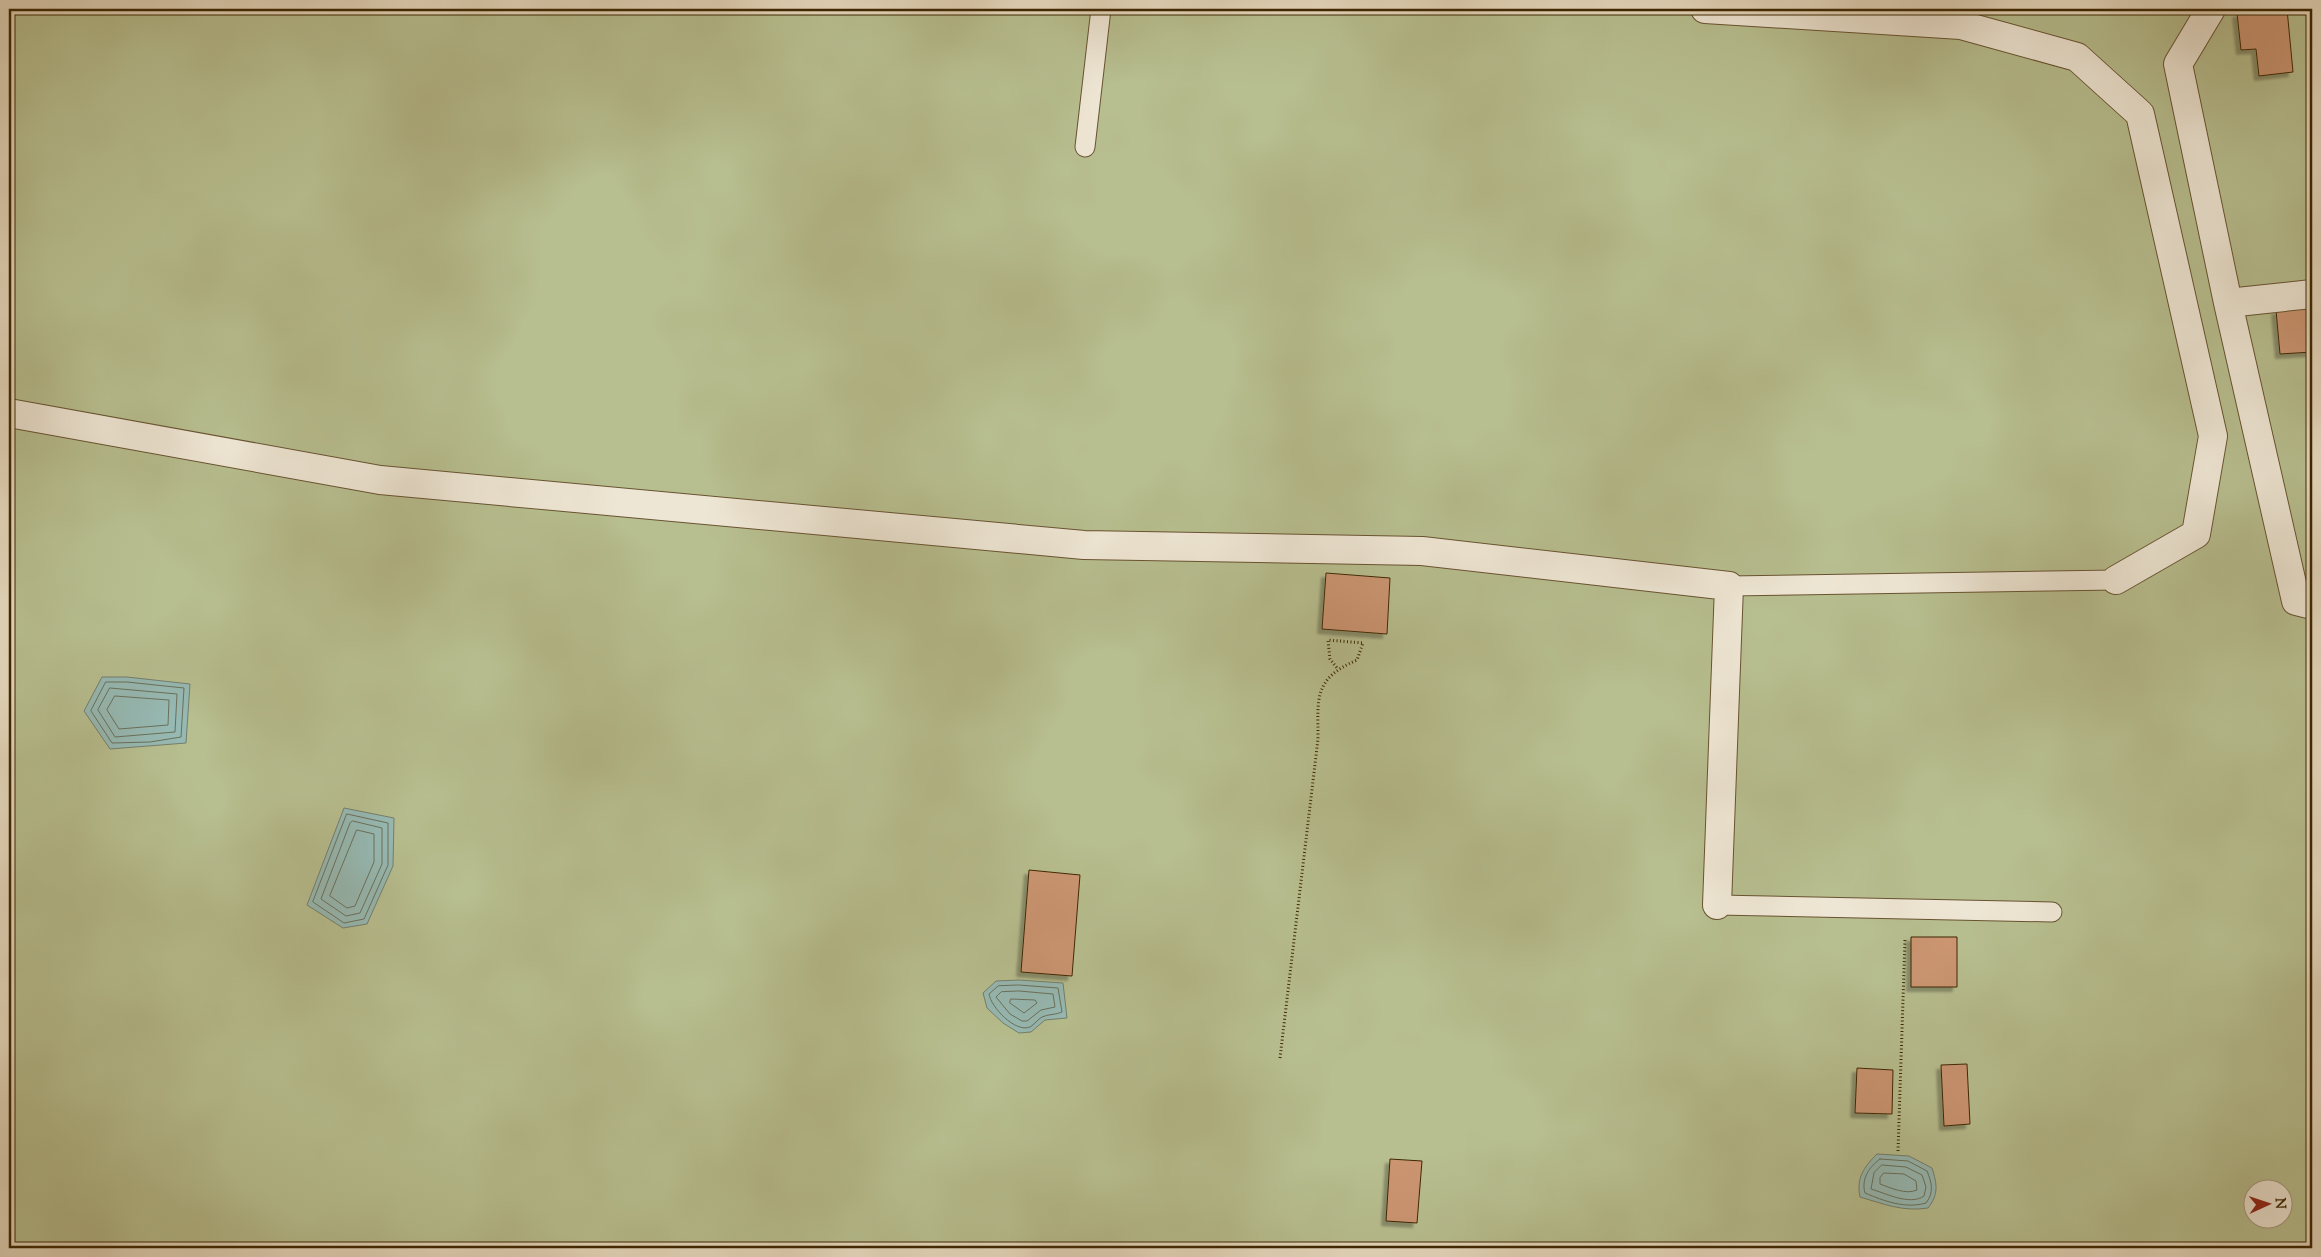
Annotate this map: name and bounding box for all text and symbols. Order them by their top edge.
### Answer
north arrow [2244,1180,2294,1230]
text: N [2269,1197,2289,1210]

